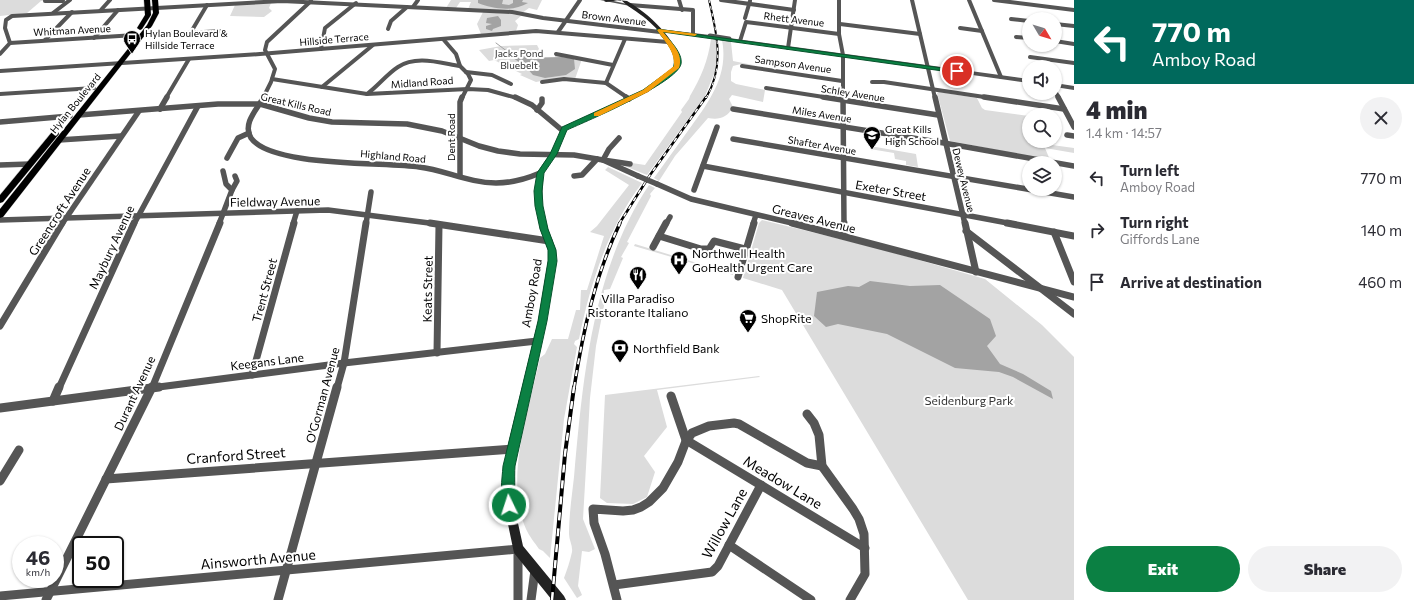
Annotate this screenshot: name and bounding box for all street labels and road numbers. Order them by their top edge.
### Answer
street label: Brown Avenue [581,8,647,28]
street label: Rhett Avenue [763,9,825,29]
street label: Whitman Avenue [33,22,111,38]
street label: Hillside Terrace [299,30,369,48]
street label: Sampson Avenue [754,53,832,75]
street label: Hylan Boulevard [47,70,103,135]
street label: Midland Road [390,74,454,90]
street label: Schley Avenue [820,82,886,104]
street label: Great Kills Road [260,90,333,118]
street label: Miles Avenue [792,103,852,125]
street label: Dent Road [445,113,457,161]
street label: Shafter Avenue [787,133,857,157]
street label: Highland Road [360,147,426,165]
street label: Dewey Avenue [950,147,978,213]
street label: Greencroft Avenue [25,164,93,258]
street label: Exeter Street [855,177,928,203]
street label: Fieldway Avenue [230,193,320,209]
street label: Greaves Avenue [771,201,857,235]
street label: Maybury Avenue [85,203,137,291]
street label: Keats Street [419,255,435,323]
street label: Trent Street [249,256,279,324]
street label: Amboy Road [518,258,544,328]
street label: O'Gorman Avenue [302,345,342,445]
street label: Keegans Lane [229,350,305,372]
street label: Durant Avenue [111,354,157,432]
street label: Cranford Street [186,443,287,467]
street label: Meadow Lane [741,452,825,512]
street label: Willow Lane [698,485,750,561]
street label: Ainsworth Avenue [200,545,316,573]

